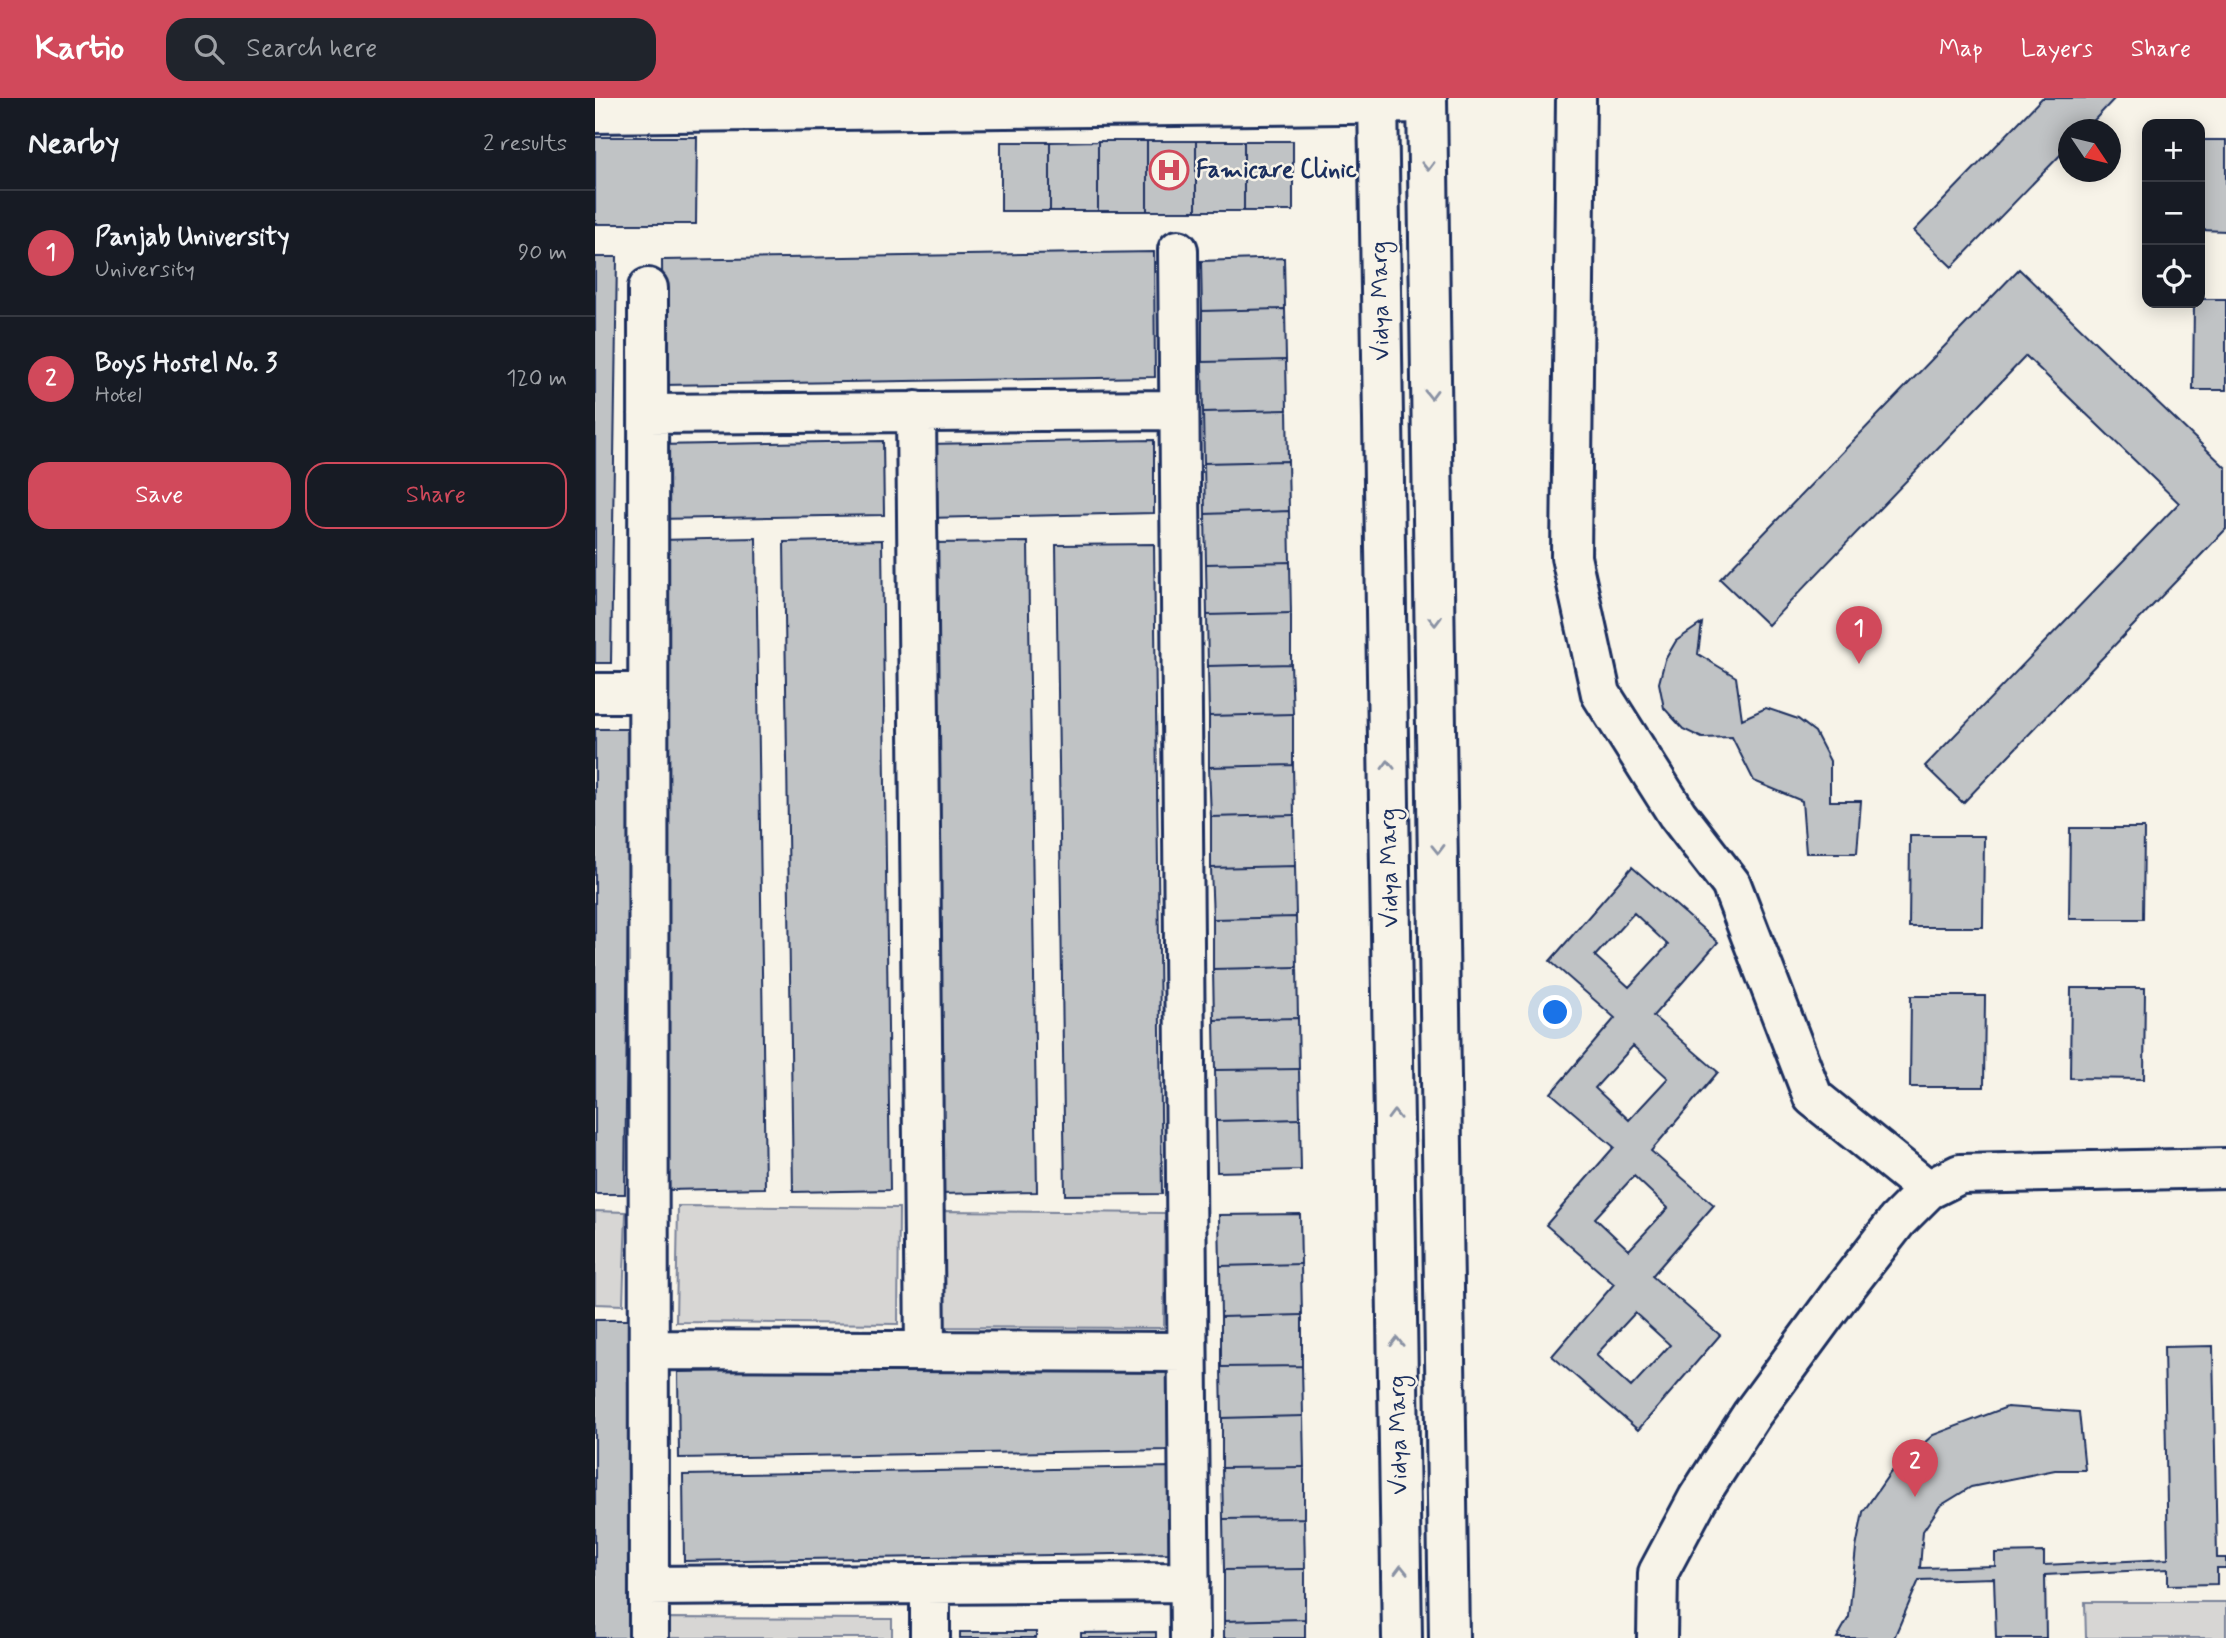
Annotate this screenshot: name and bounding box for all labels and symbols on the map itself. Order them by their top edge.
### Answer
north arrow [2058,119,2121,182]
hospital icon: Famicare Clinic [1148,149,1190,191]
place label: Famicare Clinic [1196,155,1357,186]
one-way arrow [1420,161,1436,172]
street label: Vidya Marg [1364,241,1400,361]
one-way arrow [1424,388,1439,399]
pin: 1 [1836,606,1882,664]
one-way arrow [1427,616,1443,627]
one-way arrow [1380,759,1396,770]
street label: Vidya Marg [1373,808,1409,928]
one-way arrow [1430,844,1446,854]
your location [1538,995,1572,1029]
one-way arrow [1386,1109,1402,1120]
one-way arrow [1390,1337,1405,1348]
street label: Vidya Marg [1382,1375,1418,1495]
pin: 2 [1892,1439,1938,1497]
one-way arrow [1393,1564,1409,1575]

